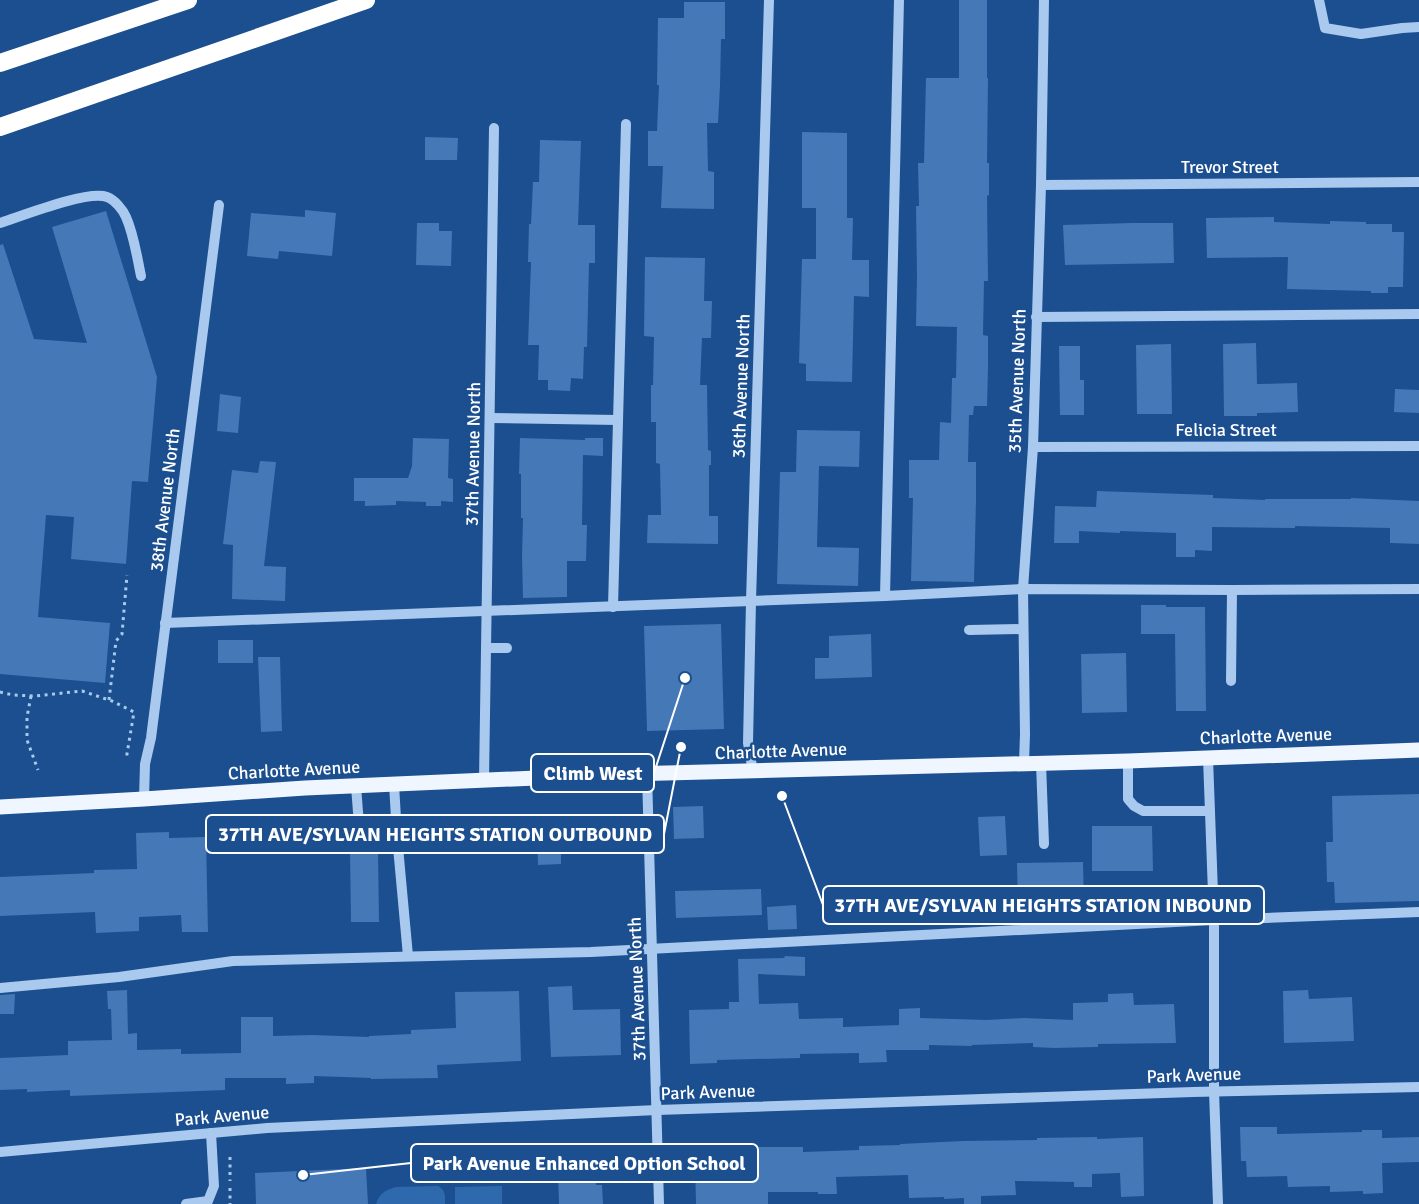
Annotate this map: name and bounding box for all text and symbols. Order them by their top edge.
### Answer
street label: Trevor Street [1181,156,1279,178]
street label: 35th Avenue North [1003,308,1031,454]
street label: 36th Avenue North [727,313,755,459]
street label: 37th Avenue North [461,382,485,526]
street label: Felicia Street [1175,419,1277,441]
street label: 38th Avenue North [145,427,185,573]
street label: Charlotte Avenue [1199,723,1333,749]
street label: Charlotte Avenue [714,738,848,764]
callout: Climb West [531,754,654,792]
street label: Charlotte Avenue [227,756,361,784]
text: Climb West [543,761,643,786]
callout: 37TH AVE/SYLVAN HEIGHTS STATION OUTBOUND [206,815,664,853]
text: 37TH AVE/SYLVAN HEIGHTS STATION OUTBOUND [218,822,652,847]
callout: 37TH AVE/SYLVAN HEIGHTS STATION INBOUND [823,886,1264,924]
text: 37TH AVE/SYLVAN HEIGHTS STATION INBOUND [834,893,1252,918]
street label: 37th Avenue North [623,916,651,1062]
street label: Park Avenue [1146,1062,1242,1088]
street label: Park Avenue [660,1079,756,1105]
street label: Park Avenue [174,1101,270,1131]
callout: Park Avenue Enhanced Option School [411,1144,758,1182]
text: Park Avenue Enhanced Option School [422,1151,746,1176]

